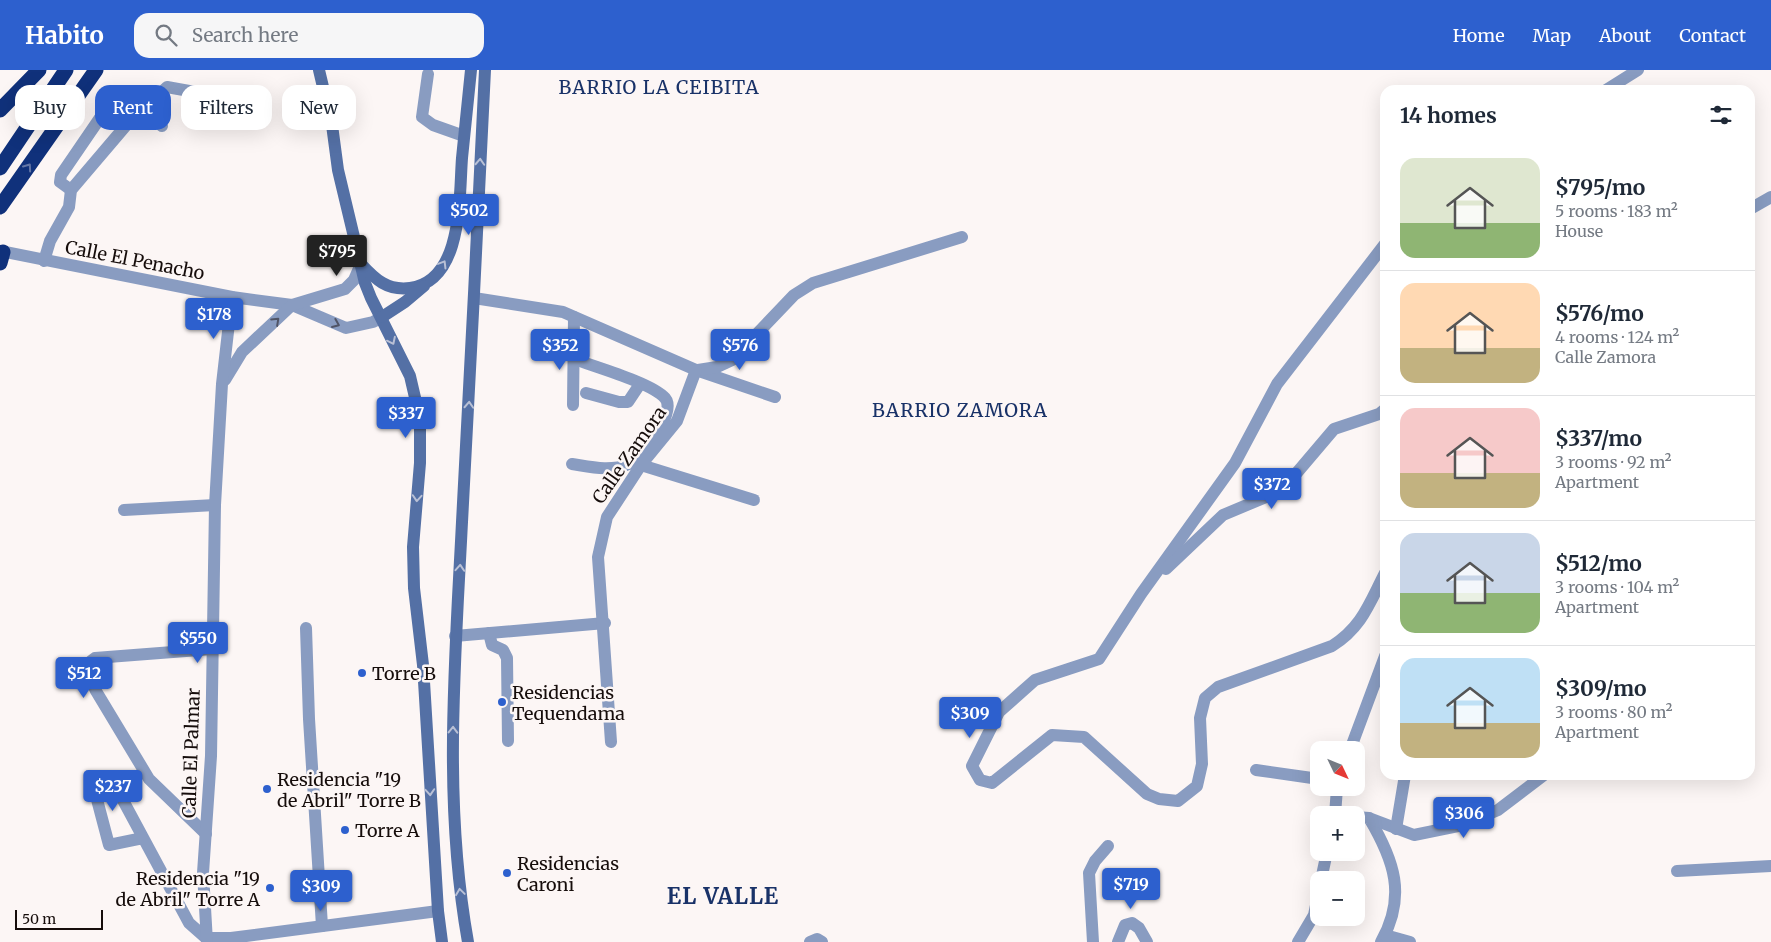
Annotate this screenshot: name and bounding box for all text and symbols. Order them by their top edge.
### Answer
search box [134,13,484,58]
text: Habito [25,20,104,51]
icon: search [152,21,180,49]
text: Search here [192,23,298,47]
text: Home [1453,24,1505,47]
text: Map [1533,24,1571,47]
text: About [1599,24,1651,47]
text: Contact [1679,24,1746,47]
district label: BARRIO LA CEIBITA [558,75,760,99]
chip: Buy [15,85,85,130]
chip: Rent [95,85,171,130]
chip: Filters [181,85,272,130]
chip: New [282,85,356,130]
icon: filters [1707,101,1735,129]
text: 14 homes [1400,102,1497,129]
one-way arrow [475,158,486,166]
one-way arrow [22,163,31,173]
text: $795/mo [1555,174,1645,201]
icon: home [1440,178,1500,238]
pin: $502 [439,194,499,236]
text: $502 [450,200,488,220]
text: 5 rooms · 183 m² [1555,201,1678,221]
text: House [1555,221,1603,241]
pin: $795 [307,234,367,277]
street label: Calle El Penacho [63,235,207,285]
text: $795 [318,241,356,261]
one-way arrow [437,261,447,270]
pin: $178 [184,298,244,340]
text: $576/mo [1555,300,1644,327]
icon: home [1440,303,1500,363]
text: $178 [196,304,232,324]
one-way arrow [270,318,279,327]
one-way arrow [331,318,340,329]
text: 4 rooms · 124 m² [1555,327,1679,347]
pin: $352 [530,328,590,371]
pin: $576 [710,328,770,371]
text: $352 [542,335,578,355]
text: $576 [722,335,758,355]
one-way arrow [386,336,397,345]
text: Calle Zamora [1555,347,1656,367]
pin: $337 [376,396,436,439]
district label: BARRIO ZAMORA [872,398,1048,422]
one-way arrow [463,401,474,409]
street label: Calle Zamora [587,402,671,508]
text: $337 [388,403,424,423]
text: $337/mo [1555,425,1642,452]
icon: home [1440,428,1500,488]
text: 3 rooms · 92 m² [1555,452,1671,472]
pin: $372 [1242,468,1302,510]
text: Apartment [1555,472,1639,492]
text: $372 [1253,474,1291,494]
one-way arrow [411,494,422,502]
text: $512/mo [1555,550,1642,577]
icon: home [1440,553,1500,613]
one-way arrow [454,563,465,571]
text: 3 rooms · 104 m² [1555,577,1679,597]
text: Apartment [1555,597,1639,617]
pin: $550 [168,622,228,664]
text: $550 [179,628,217,648]
pin: $512 [54,656,114,699]
place label: Torre B [372,662,436,685]
text: $512 [66,663,102,683]
marker: Torre B [356,667,368,679]
text: $309/mo [1555,675,1647,702]
icon: home [1440,678,1500,738]
place label: Residencias Tequendama [512,681,625,725]
street label: Calle El Palmar [177,688,205,818]
marker: Residencias Tequendama [496,696,508,708]
pin: $309 [940,696,1000,739]
text: 3 rooms · 80 m² [1555,702,1672,722]
text: $309 [950,703,990,723]
text: Apartment [1555,722,1639,742]
one-way arrow [448,726,458,734]
north arrow [1310,741,1365,796]
map controls [1310,741,1365,926]
place label: Residencia "19 de Abril" Torre B [277,768,421,812]
pin: $237 [83,770,143,812]
text: $237 [94,776,132,796]
marker: Residencia "19 de Abril" Torre B [261,783,273,795]
one-way arrow [424,789,435,797]
pin: $306 [1434,796,1494,839]
text: $306 [1444,803,1484,823]
button: + [1310,806,1365,861]
place label: Torre A [355,819,420,842]
marker: Torre A [339,824,351,836]
place label: Residencias Caroni [517,852,619,896]
place label: Residencia "19 de Abril" Torre A [115,867,260,911]
marker: Residencias Caroni [501,867,513,879]
pin: $719 [1101,868,1161,910]
pin: $309 [291,870,351,912]
button: − [1310,871,1365,926]
text: $719 [1113,874,1149,894]
text: $309 [301,876,341,896]
marker: Residencia "19 de Abril" Torre A [264,882,276,894]
district label: EL VALLE [667,882,779,910]
one-way arrow [456,888,466,896]
scale bar [15,907,102,930]
text: 50 m [22,910,56,928]

